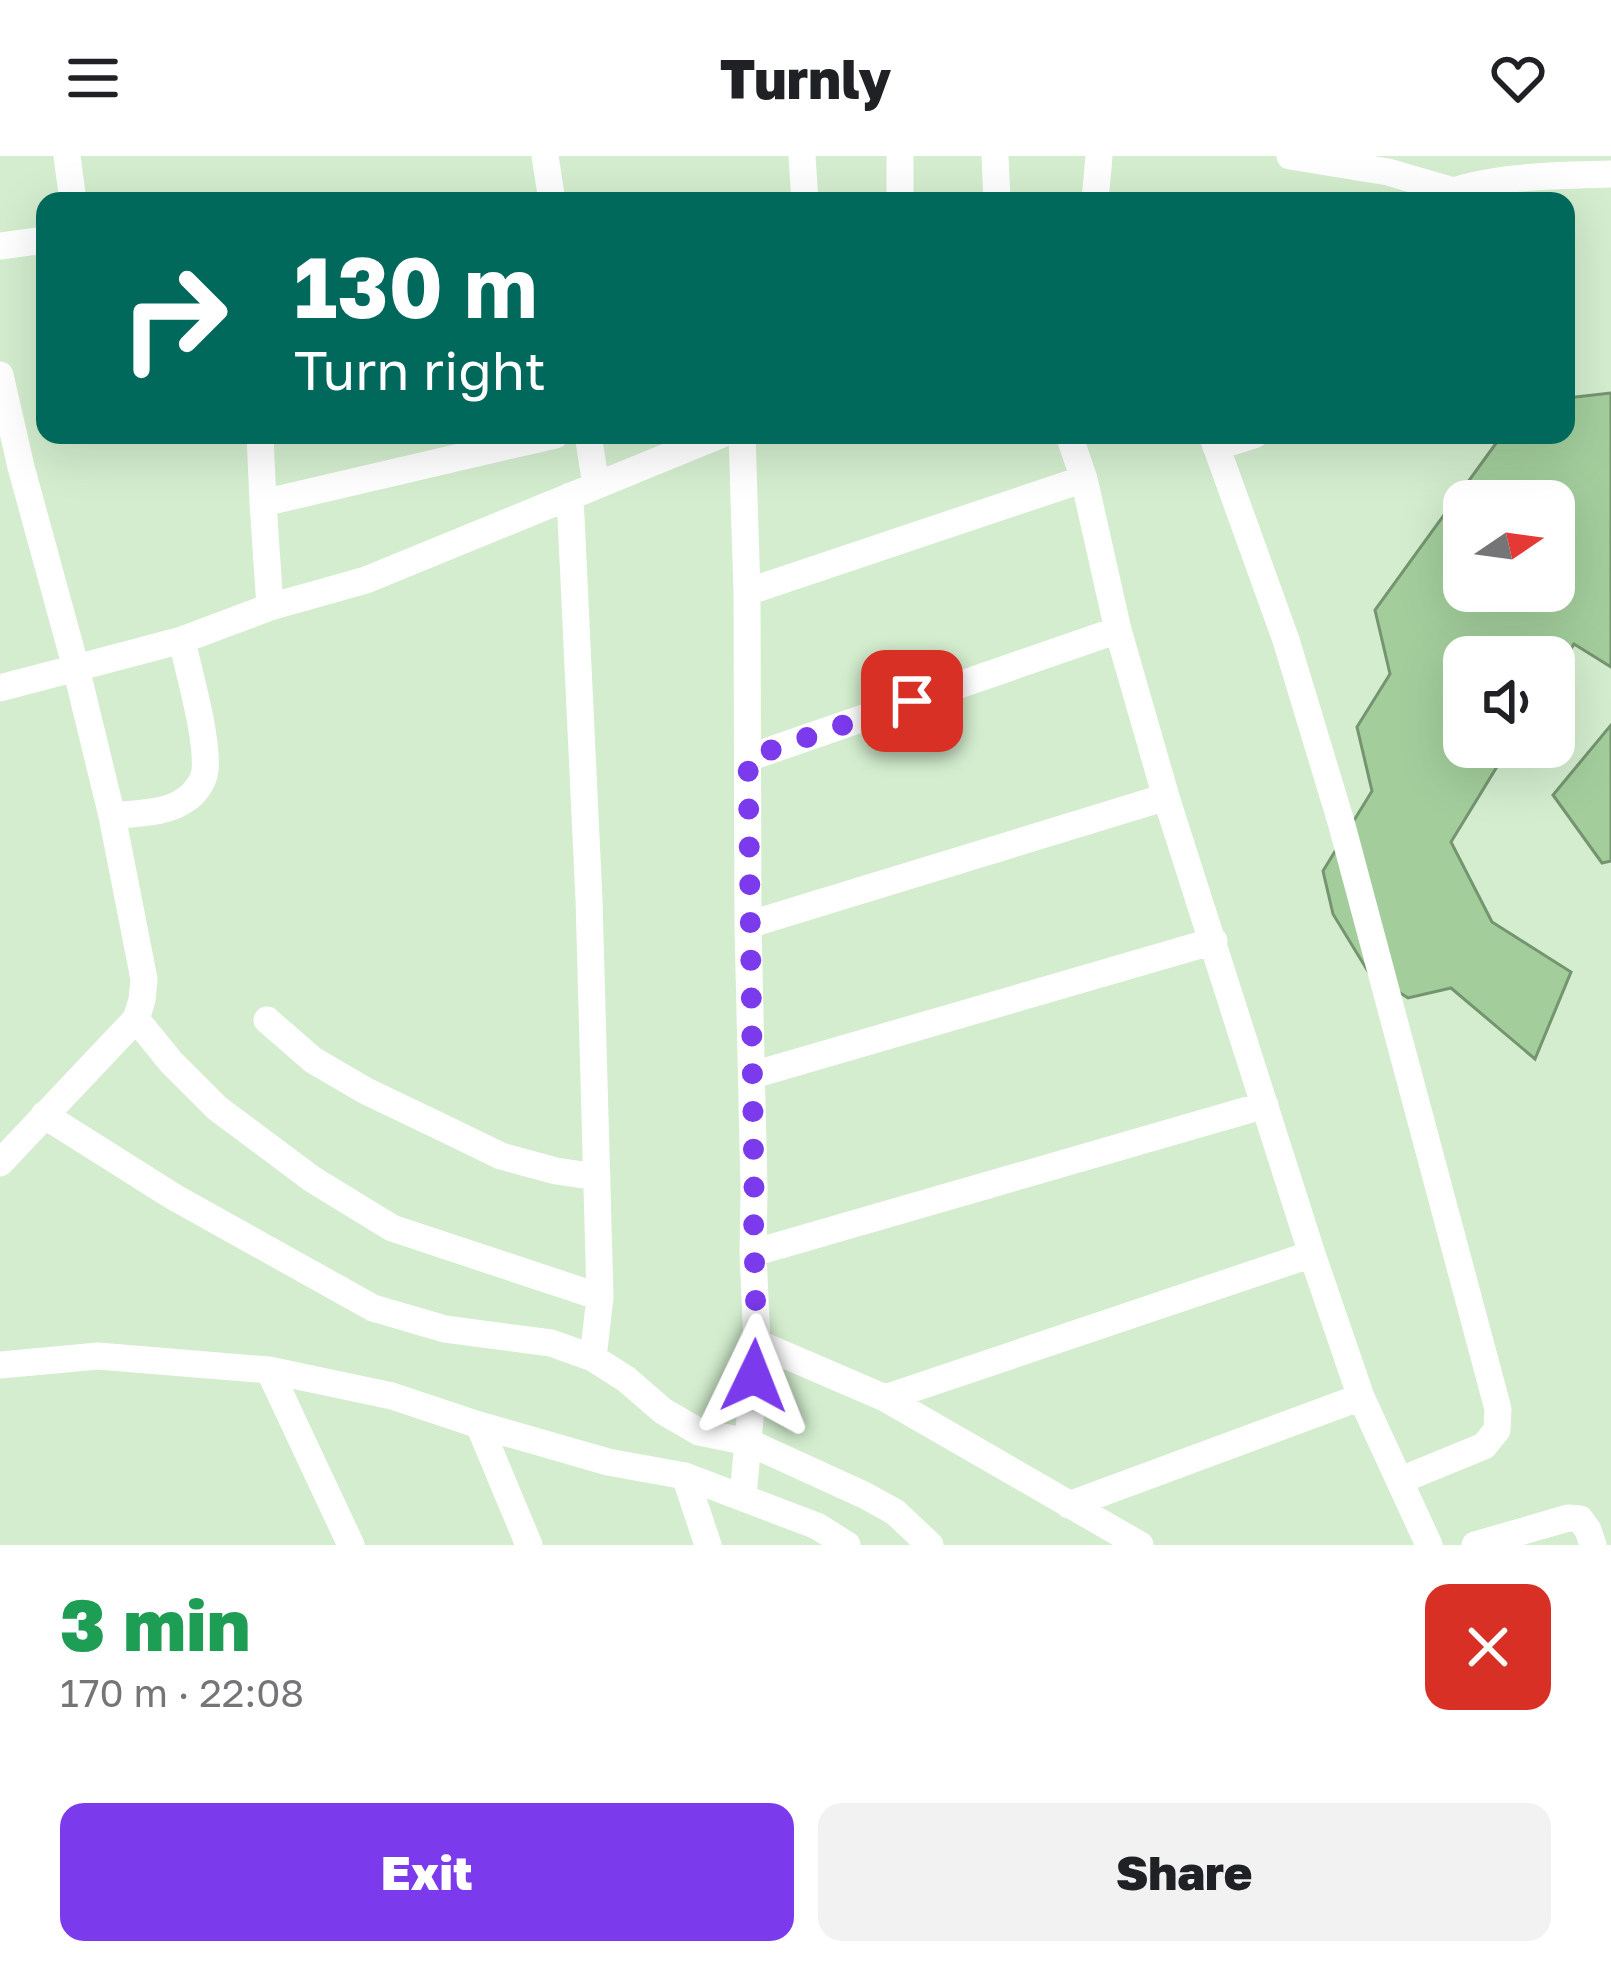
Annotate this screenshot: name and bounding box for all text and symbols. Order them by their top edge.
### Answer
icon: menu [60,45,126,111]
icon: heart [1485,45,1551,111]
text: Turnly [720,46,891,111]
text: 130 m [294,236,538,336]
icon: right [96,240,252,396]
text: Turn right [294,337,546,402]
north arrow [1443,480,1575,612]
map controls [1443,480,1575,768]
button: sound [1443,636,1575,768]
pin [861,650,963,752]
icon: arrive [879,668,945,734]
position arrow [691,1313,817,1439]
text: 3 min [60,1580,250,1667]
button: close [1425,1584,1551,1710]
text: 170 m · 22:08 [60,1669,304,1716]
button: Exit [60,1803,794,1941]
button: Share [818,1803,1551,1941]

